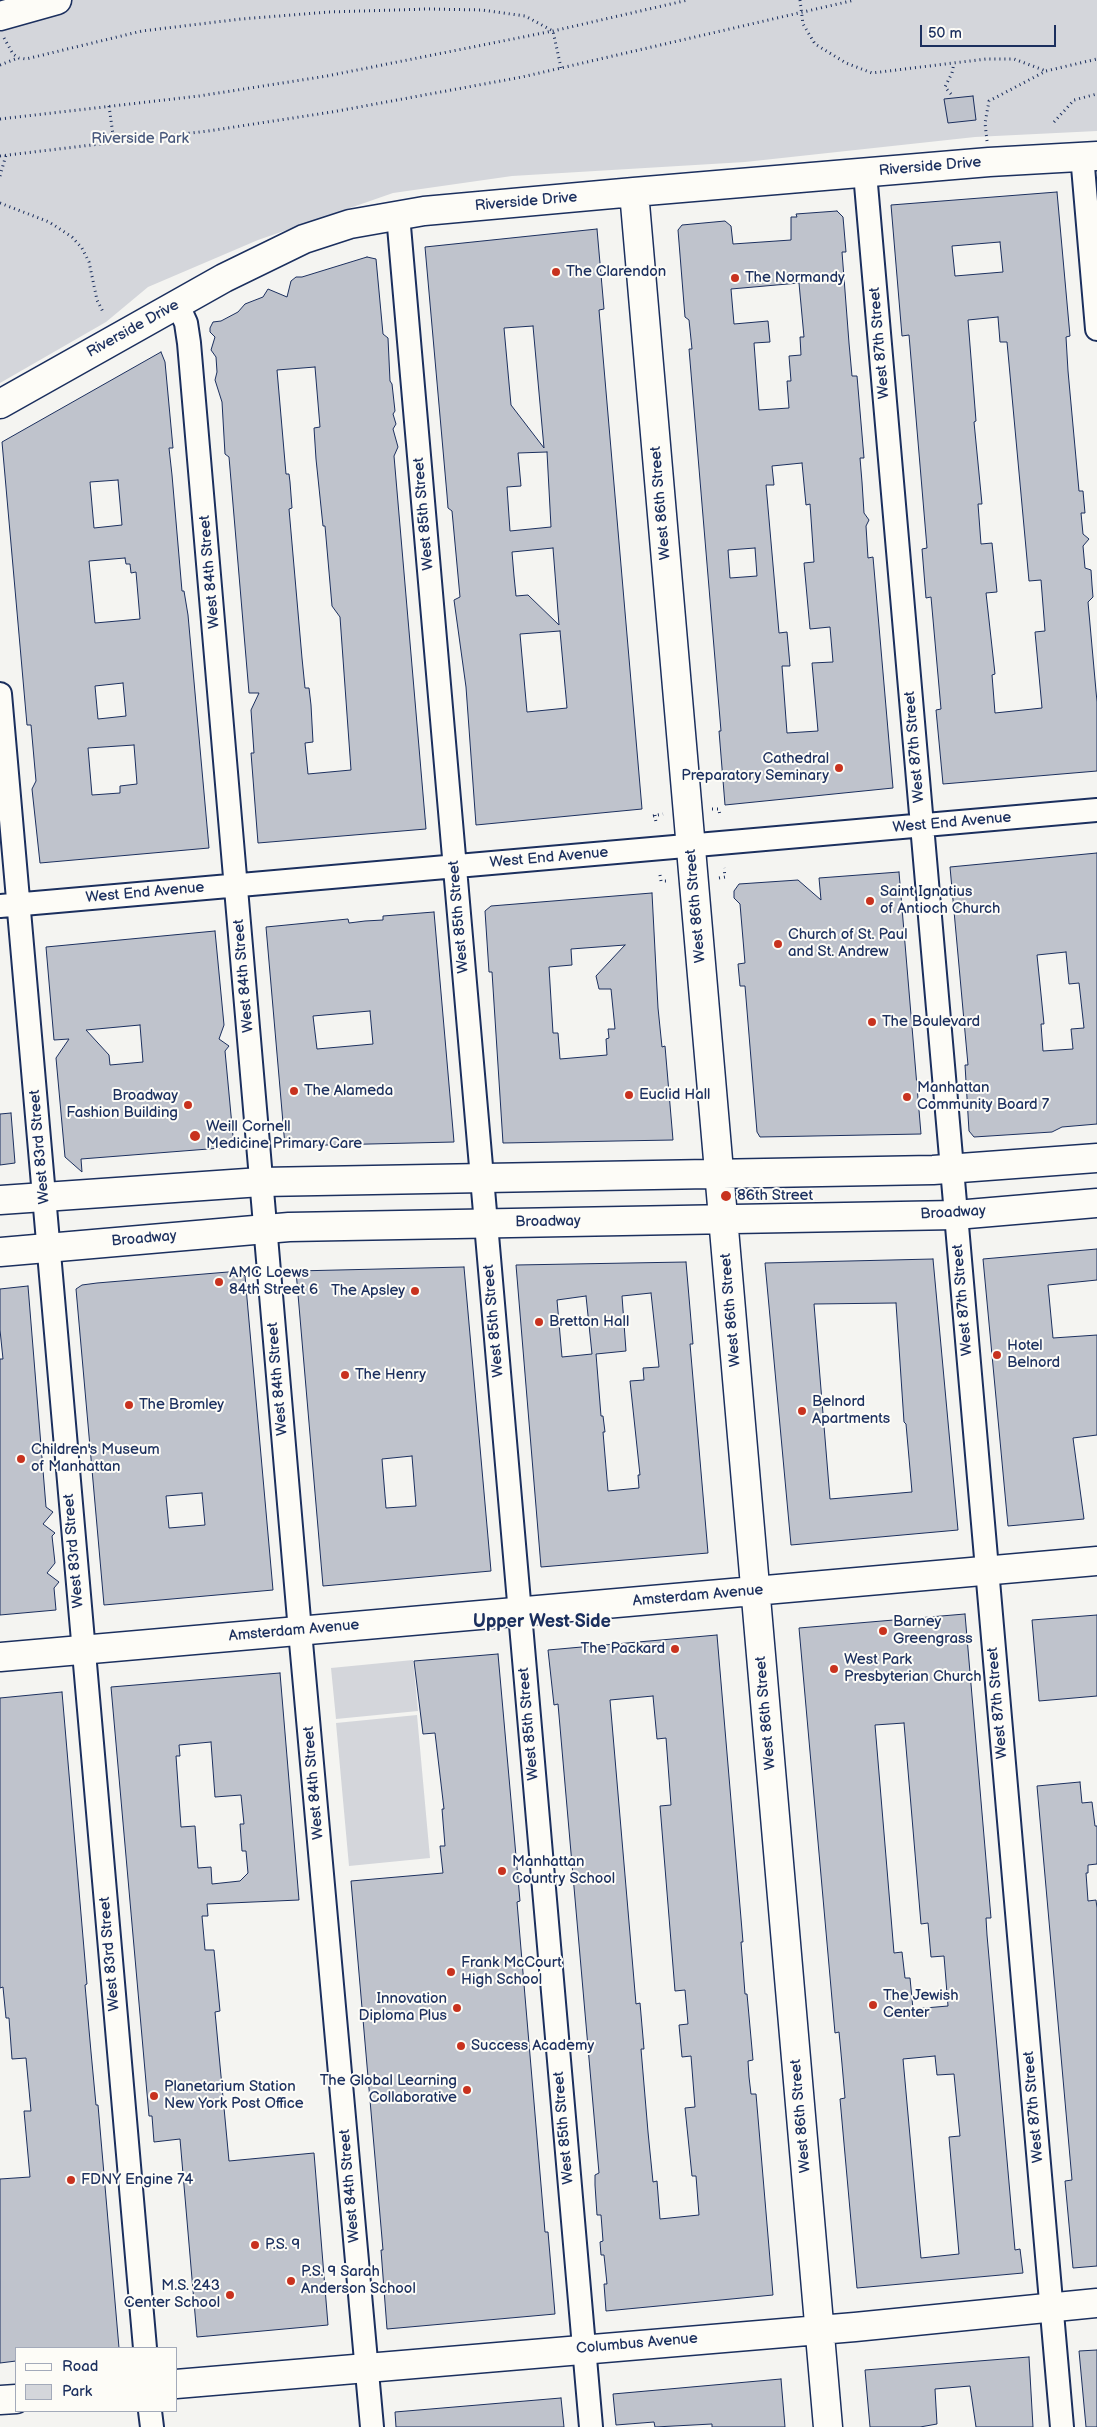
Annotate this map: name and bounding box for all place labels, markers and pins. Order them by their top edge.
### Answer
place label: The Clarendon [566,263,666,281]
marker: The Clarendon [550,266,562,278]
place label: The Normandy [745,269,845,287]
marker: The Normandy [729,272,741,284]
place label: Cathedral Preparatory Seminary [681,750,829,785]
marker: Cathedral Preparatory Seminary [833,762,845,774]
place label: Saint Ignatius of Antioch Church [880,883,1000,918]
marker: Saint Ignatius of Antioch Church [864,895,876,907]
place label: Church of St. Paul and St. Andrew [788,926,908,961]
marker: Church of St. Paul and St. Andrew [772,938,784,950]
place label: The Boulevard [882,1013,980,1031]
marker: The Boulevard [866,1016,878,1028]
place label: Manhattan Community Board 7 [917,1079,1049,1114]
place label: The Alameda [304,1082,393,1100]
marker: The Alameda [288,1085,300,1097]
place label: Euclid Hall [639,1086,710,1104]
place label: Broadway Fashion Building [66,1087,178,1122]
marker: Euclid Hall [623,1089,635,1101]
marker: Manhattan Community Board 7 [901,1091,913,1103]
marker: Broadway Fashion Building [182,1099,194,1111]
place label: Weill Cornell Medicine Primary Care [206,1118,362,1153]
marker: Weill Cornell Medicine Primary Care [188,1129,202,1143]
place label: 86th Street [737,1187,813,1205]
marker: 86th Street [719,1189,733,1203]
place label: AMC Loews 84th Street 6 [229,1264,318,1299]
marker: AMC Loews 84th Street 6 [213,1276,225,1288]
place label: The Apsley [331,1282,405,1300]
marker: The Apsley [409,1285,421,1297]
place label: Bretton Hall [549,1313,629,1331]
marker: Bretton Hall [533,1316,545,1328]
place label: Hotel Belnord [1007,1337,1060,1372]
marker: Hotel Belnord [991,1349,1003,1361]
place label: The Henry [355,1366,426,1384]
marker: The Henry [339,1369,351,1381]
place label: Belnord Apartments [812,1393,890,1428]
place label: The Bromley [139,1396,224,1414]
marker: The Bromley [123,1399,135,1411]
marker: Belnord Apartments [796,1405,808,1417]
place label: Children's Museum of Manhattan [31,1441,160,1476]
marker: Children's Museum of Manhattan [15,1453,27,1465]
place label: Barney Greengrass [893,1613,973,1648]
marker: Barney Greengrass [877,1625,889,1637]
place label: The Packard [581,1640,665,1658]
marker: The Packard [669,1643,681,1655]
place label: West Park Presbyterian Church [844,1651,982,1686]
marker: West Park Presbyterian Church [828,1663,840,1675]
place label: Manhattan Country School [512,1853,615,1888]
marker: Manhattan Country School [496,1865,508,1877]
place label: Frank McCourt High School [461,1954,562,1989]
marker: Frank McCourt High School [445,1966,457,1978]
place label: The Jewish Center [883,1987,959,2022]
place label: Innovation Diploma Plus [359,1990,447,2025]
marker: The Jewish Center [867,1999,879,2011]
marker: Innovation Diploma Plus [451,2002,463,2014]
place label: Success Academy [471,2037,594,2055]
marker: Success Academy [455,2040,467,2052]
place label: The Global Learning Collaborative [320,2072,457,2107]
place label: Planetarium Station New York Post Office [164,2078,304,2113]
marker: The Global Learning Collaborative [461,2084,473,2096]
marker: Planetarium Station New York Post Office [148,2090,160,2102]
place label: FDNY Engine 74 [81,2171,193,2189]
marker: FDNY Engine 74 [65,2174,77,2186]
place label: P.S. 9 [265,2236,300,2254]
marker: P.S. 9 [249,2239,261,2251]
place label: P.S. 9 Sarah Anderson School [301,2263,416,2298]
marker: P.S. 9 Sarah Anderson School [285,2275,297,2287]
place label: M.S. 243 Center School [124,2277,220,2312]
marker: M.S. 243 Center School [224,2289,236,2301]

